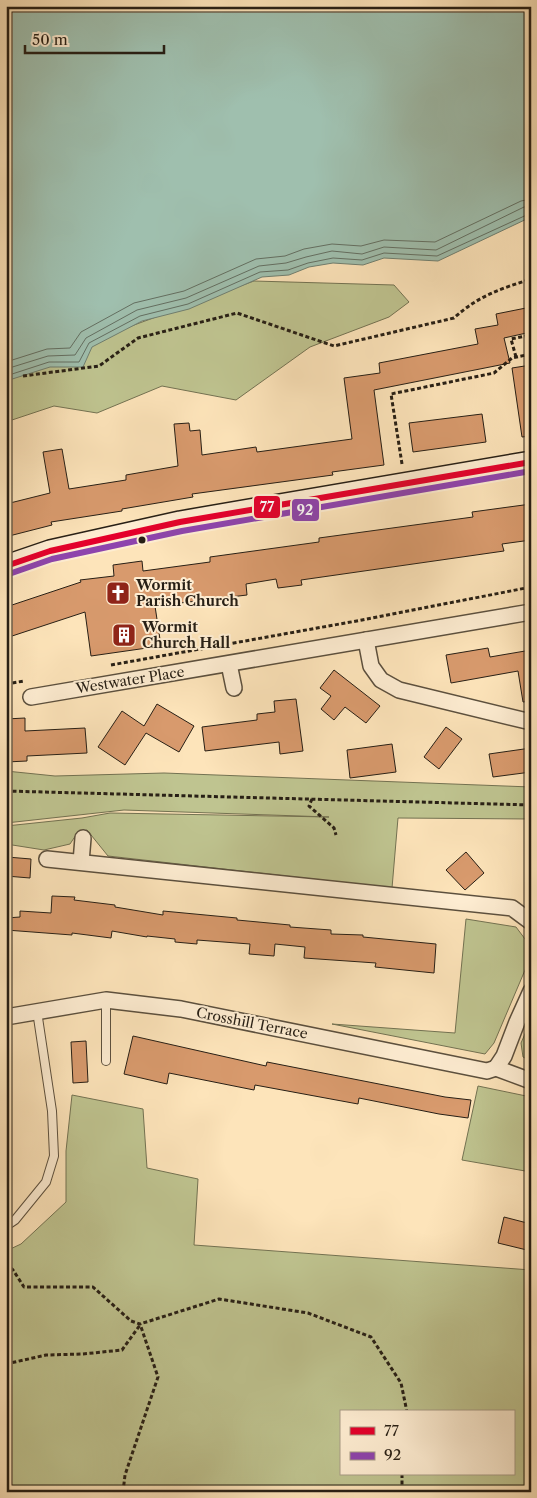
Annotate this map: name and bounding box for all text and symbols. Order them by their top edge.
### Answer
scale bar [25,22,164,54]
text: 50 m [32,30,68,49]
line badge: 77 [253,495,281,519]
text: 77 [260,498,275,516]
line badge: 92 [291,498,320,522]
text: 92 [297,501,313,519]
unlabelled marker [137,535,147,545]
place label: Wormit Parish Church [135,576,239,610]
church icon: Wormit Parish Church [105,580,131,606]
place label: Wormit Church Hall [141,618,230,652]
building icon: Wormit Church Hall [111,622,137,648]
street label: Westwater Place [73,663,186,698]
street label: Crosshill Terrace [195,1003,309,1043]
legend [340,1410,514,1476]
text: 77 [384,1421,399,1440]
text: 92 [384,1445,401,1464]

